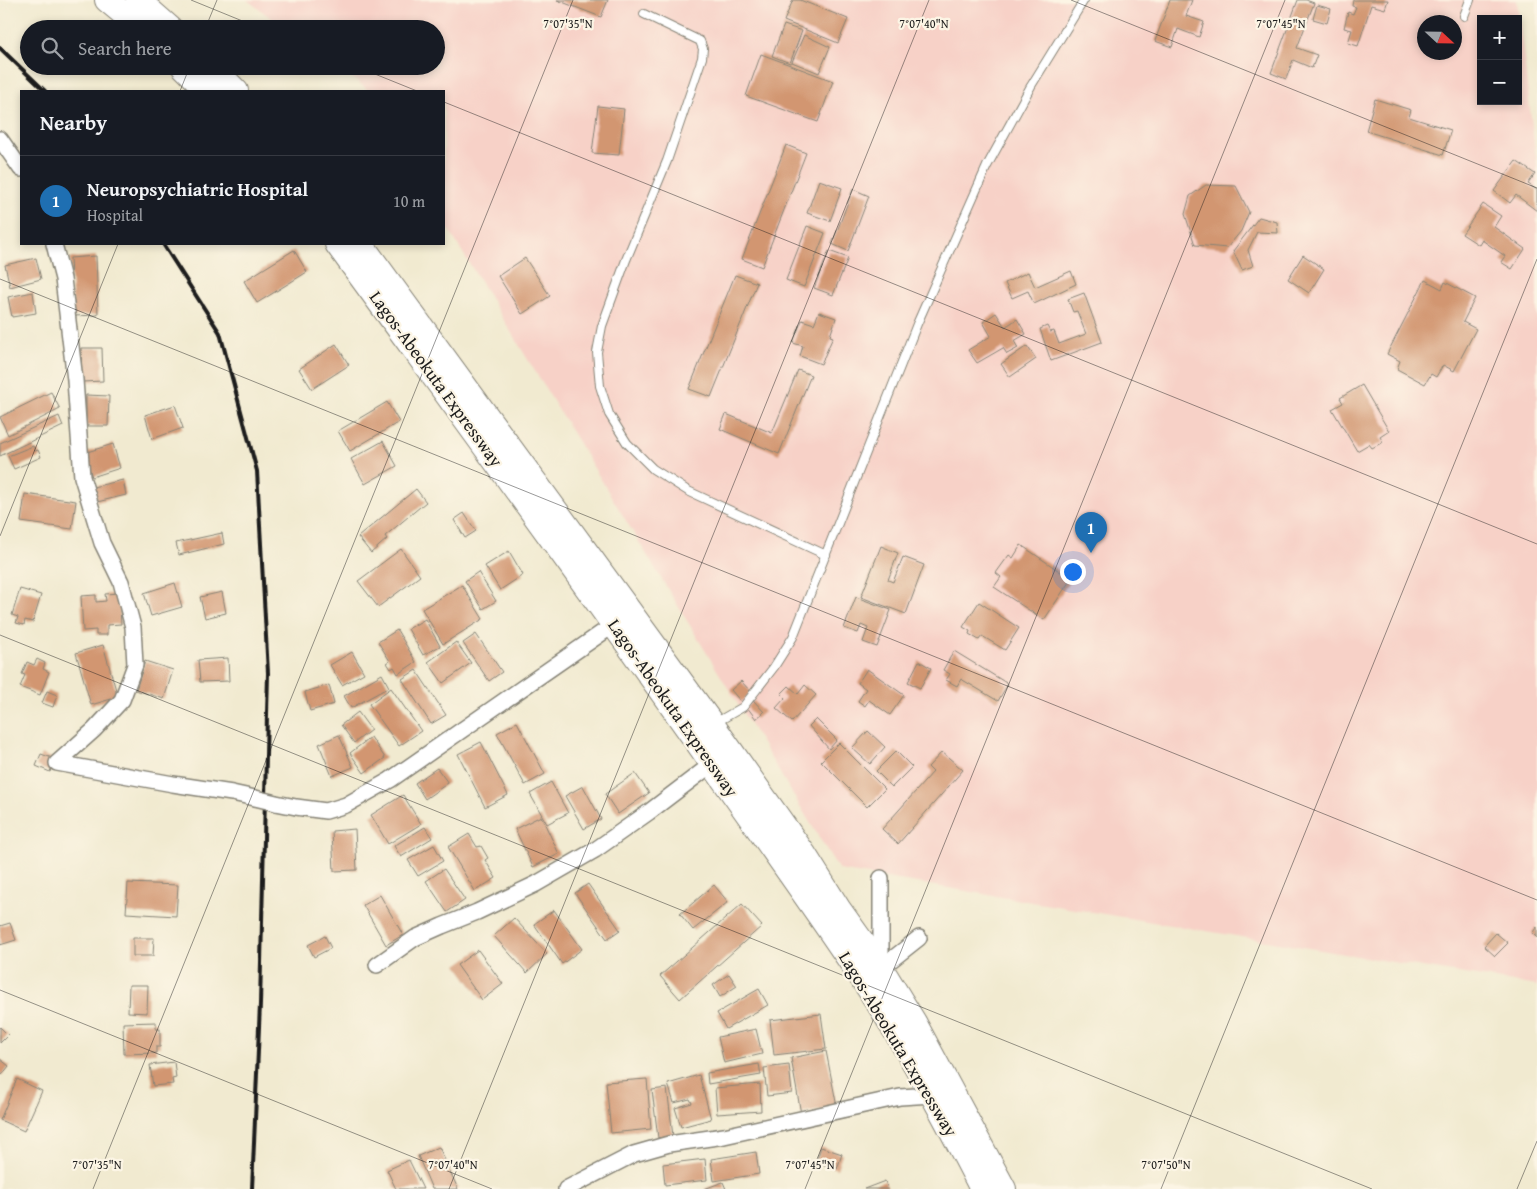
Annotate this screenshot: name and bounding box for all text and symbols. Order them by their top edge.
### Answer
text: 7°07'35"N [543,15,593,32]
text: 7°07'40"N [899,15,949,32]
text: 7°07'45"N [1256,15,1306,32]
north arrow [1417,15,1462,60]
map controls [1477,15,1522,105]
button: + [1477,15,1522,60]
search box [20,20,445,75]
icon: search [38,34,66,62]
text: Search here [78,34,172,62]
button: − [1477,60,1522,105]
text: Nearby [40,107,107,138]
text: Neuropsychiatric Hospital [87,175,308,203]
text: 1 [52,189,60,213]
text: 10 m [393,189,425,213]
text: Hospital [87,203,143,227]
street label: Lagos-Abeokuta Expressway [363,285,510,472]
pin: 1 [1075,512,1107,553]
your location [1060,559,1086,585]
street label: Lagos-Abeokuta Expressway [602,613,745,802]
street label: Lagos-Abeokuta Expressway [832,946,965,1142]
text: 7°07'35"N [72,1156,122,1173]
text: 7°07'40"N [428,1156,478,1173]
text: 7°07'45"N [785,1156,835,1173]
text: 7°07'50"N [1141,1156,1191,1173]

